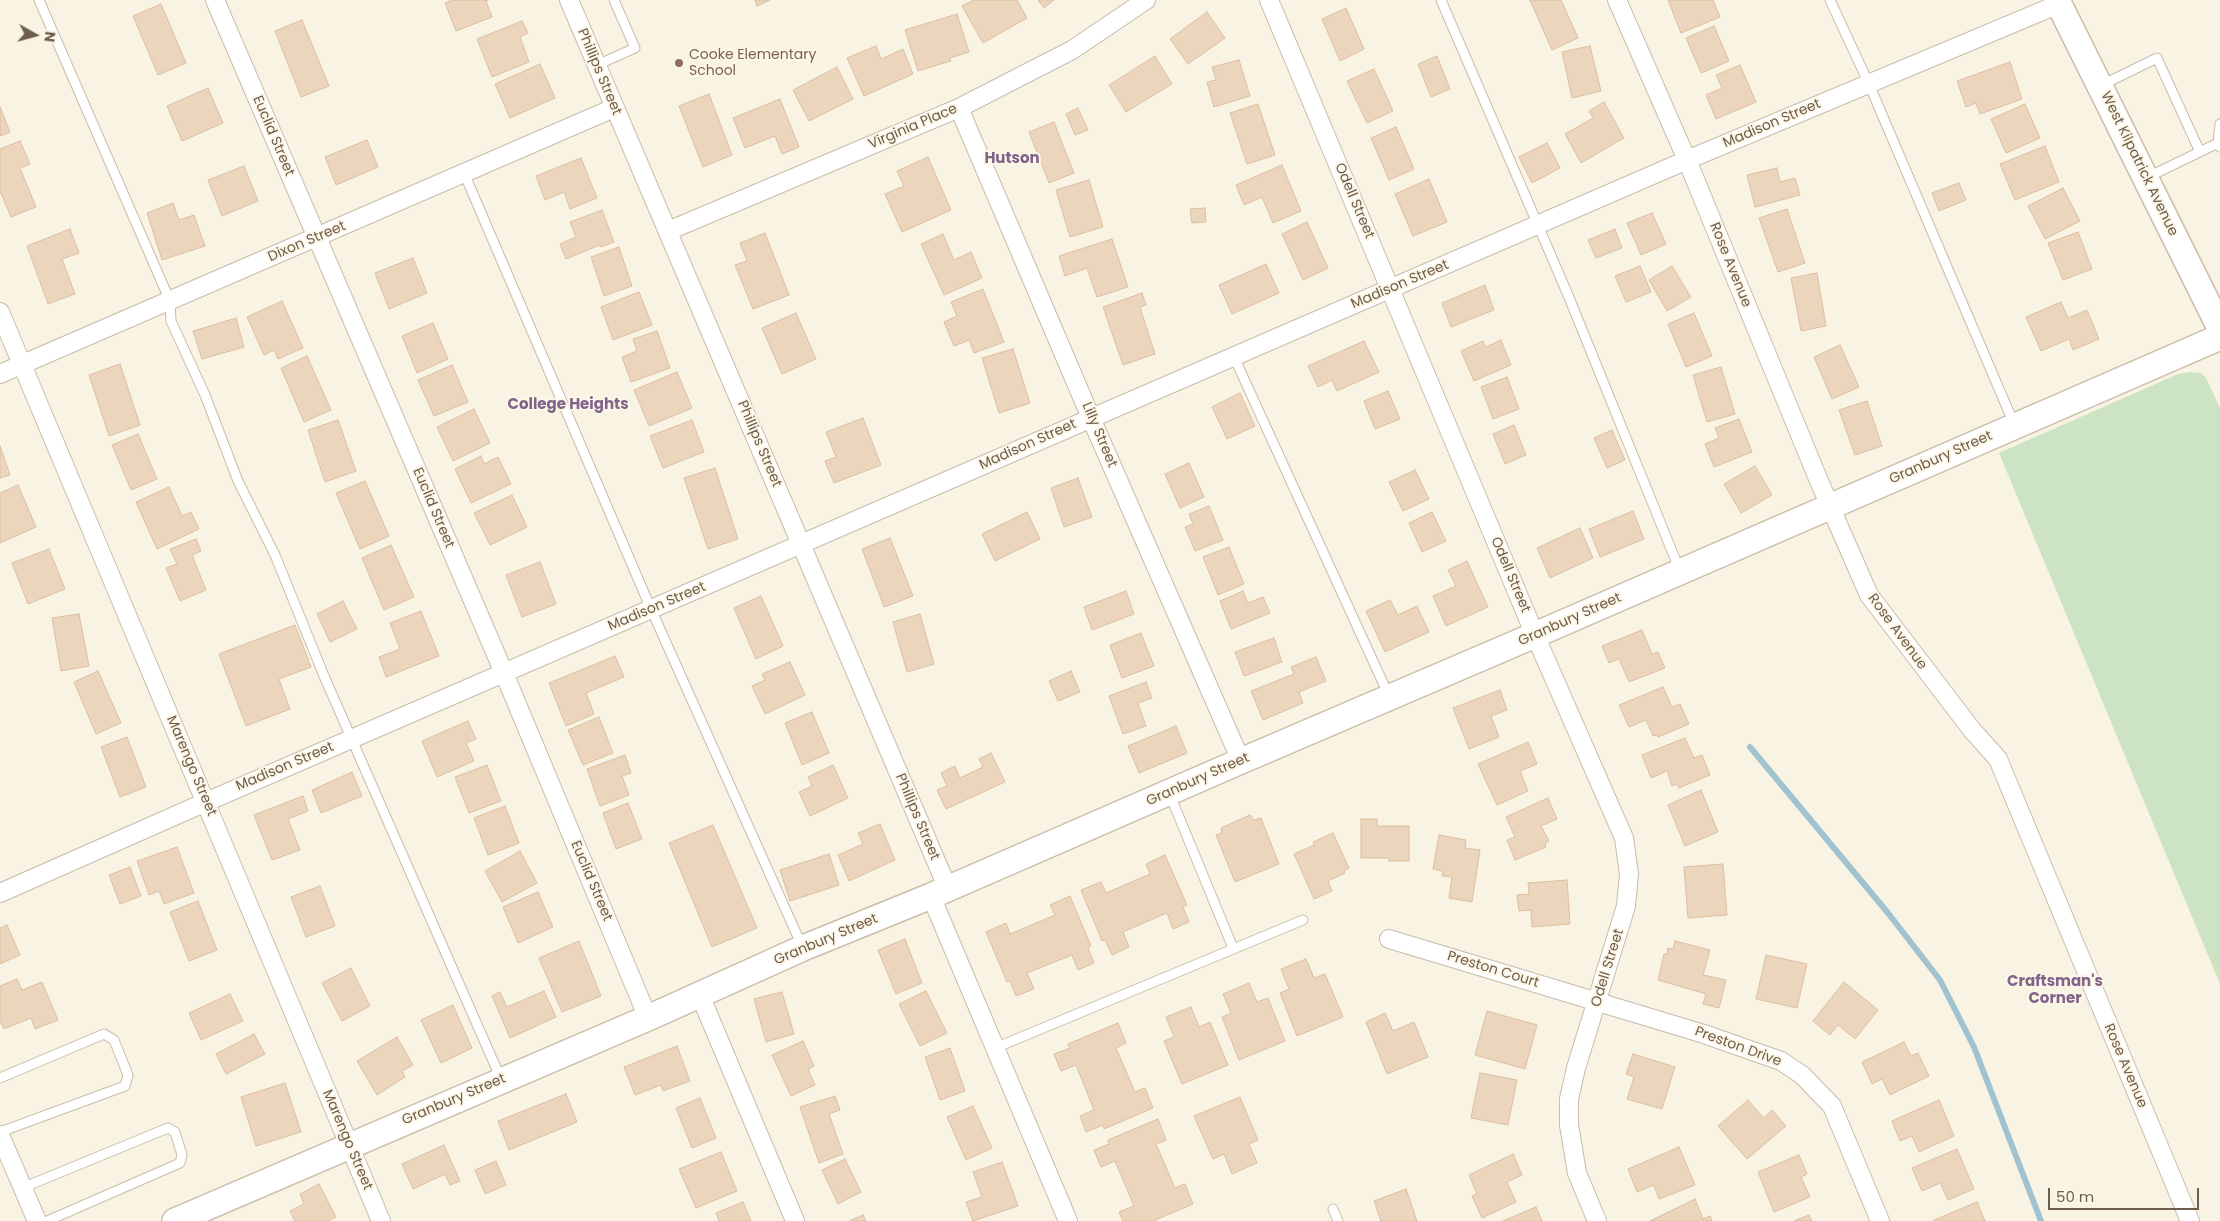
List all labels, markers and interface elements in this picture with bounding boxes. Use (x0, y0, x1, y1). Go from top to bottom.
north arrow (10, 10, 60, 60)
street label: Phillips Street (573, 26, 625, 118)
text: N (39, 30, 60, 43)
place label: Cooke Elementary School (689, 47, 816, 80)
marker: Cooke Elementary School (673, 57, 685, 69)
street label: West Kilpatrick Avenue (2097, 89, 2181, 239)
street label: Euclid Street (249, 93, 297, 179)
street label: Madison Street (1721, 96, 1823, 152)
street label: Virginia Place (866, 101, 960, 153)
district label: Hutson (984, 150, 1040, 168)
street label: Odell Street (1330, 161, 1378, 241)
street label: Dixon Street (266, 218, 348, 266)
street label: Rose Avenue (1705, 220, 1755, 310)
street label: Madison Street (1349, 257, 1451, 313)
district label: College Heights (507, 396, 629, 414)
street label: Phillips Street (733, 398, 785, 490)
street label: Lilly Street (1078, 400, 1120, 470)
street label: Madison Street (977, 416, 1079, 474)
street label: Granbury Street (1887, 428, 1995, 488)
street label: Euclid Street (409, 465, 457, 551)
street label: Odell Street (1486, 535, 1534, 615)
street label: Madison Street (606, 579, 708, 635)
street label: Granbury Street (1516, 590, 1624, 650)
street label: Rose Avenue (1864, 591, 1930, 673)
street label: Marengo Street (162, 713, 220, 819)
street label: Madison Street (234, 739, 336, 795)
street label: Granbury Street (1144, 750, 1252, 810)
street label: Phillips Street (891, 771, 943, 863)
street label: Euclid Street (567, 838, 615, 924)
street label: Granbury Street (772, 911, 880, 969)
street label: Odell Street (1588, 927, 1628, 1009)
street label: Preston Court (1445, 948, 1541, 992)
district label: Craftsman's Corner (2007, 973, 2103, 1008)
street label: Rose Avenue (2100, 1021, 2150, 1111)
street label: Preston Drive (1692, 1024, 1784, 1070)
street label: Granbury Street (400, 1071, 508, 1129)
street label: Marengo Street (318, 1087, 376, 1193)
scale bar (2050, 1178, 2201, 1210)
text: 50 m (2056, 1186, 2094, 1207)

